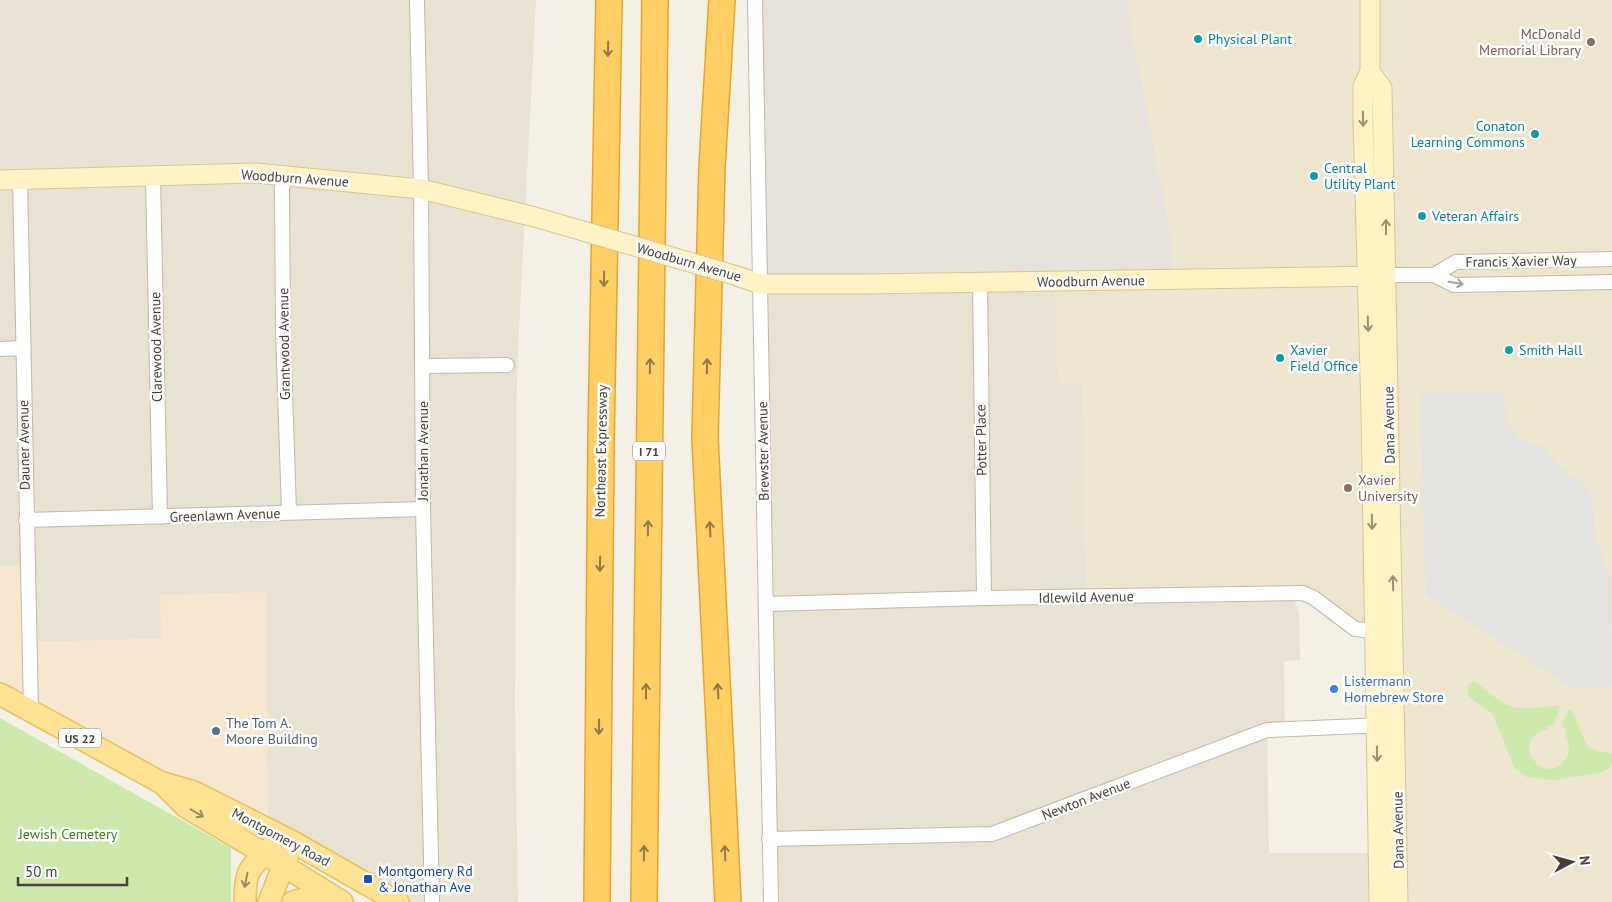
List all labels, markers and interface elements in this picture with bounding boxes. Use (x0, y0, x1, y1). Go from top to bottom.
place label: McDonald Memorial Library (1479, 25, 1581, 59)
place label: Physical Plant (1208, 30, 1292, 48)
marker: Physical Plant (1192, 33, 1204, 45)
marker: McDonald Memorial Library (1585, 36, 1597, 48)
one-way arrow (604, 40, 613, 56)
one-way arrow (1358, 110, 1368, 127)
place label: Conaton Learning Commons (1411, 117, 1525, 151)
marker: Conaton Learning Commons (1529, 128, 1541, 140)
place label: Central Utility Plant (1324, 159, 1395, 193)
street label: Woodburn Avenue (240, 165, 350, 191)
marker: Central Utility Plant (1308, 170, 1320, 182)
place label: Veteran Affairs (1431, 207, 1519, 225)
marker: Veteran Affairs (1416, 210, 1428, 222)
one-way arrow (1381, 219, 1391, 235)
street label: Woodburn Avenue (635, 238, 743, 286)
street label: Francis Xavier Way (1465, 251, 1577, 271)
one-way arrow (599, 271, 609, 287)
street label: Woodburn Avenue (1037, 271, 1145, 291)
one-way arrow (1448, 279, 1464, 289)
street label: Grantwood Avenue (274, 288, 294, 400)
street label: Clarewood Avenue (146, 292, 166, 402)
one-way arrow (1363, 316, 1372, 332)
place label: Xavier Field Office (1290, 341, 1358, 375)
place label: Smith Hall (1519, 341, 1582, 359)
marker: Smith Hall (1503, 344, 1515, 356)
marker: Xavier Field Office (1274, 352, 1286, 364)
one-way arrow (645, 358, 655, 374)
one-way arrow (702, 359, 712, 375)
street label: Northeast Expressway (591, 384, 611, 517)
street label: Dana Avenue (1379, 386, 1399, 464)
street label: Dauner Avenue (14, 400, 34, 490)
street label: Jonathan Avenue (414, 401, 432, 502)
street label: Brewster Avenue (753, 401, 773, 501)
street label: Potter Place (971, 404, 991, 476)
road number: I 71 (633, 442, 665, 461)
place label: Xavier University (1358, 471, 1418, 505)
marker: Xavier University (1342, 482, 1354, 494)
street label: Greenlawn Avenue (169, 504, 281, 526)
one-way arrow (1367, 514, 1377, 530)
one-way arrow (643, 521, 653, 537)
one-way arrow (705, 521, 714, 537)
one-way arrow (595, 556, 605, 572)
one-way arrow (1388, 575, 1397, 591)
street label: Idlewild Avenue (1038, 587, 1134, 607)
place label: Listermann Homebrew Store (1344, 672, 1444, 706)
one-way arrow (642, 683, 651, 699)
one-way arrow (713, 683, 722, 699)
marker: Listermann Homebrew Store (1328, 683, 1340, 695)
place label: The Tom A. Moore Building (226, 714, 318, 748)
one-way arrow (594, 718, 603, 734)
marker: The Tom A. Moore Building (210, 725, 222, 737)
road number: US 22 (59, 728, 101, 748)
one-way arrow (1372, 746, 1382, 762)
street label: Newton Avenue (1039, 774, 1133, 824)
street label: Dana Avenue (1388, 791, 1408, 869)
street label: Montgomery Road (229, 804, 333, 870)
one-way arrow (189, 809, 203, 819)
park label: Jewish Cemetery (18, 825, 118, 843)
north arrow (1547, 837, 1597, 887)
one-way arrow (640, 846, 649, 862)
one-way arrow (721, 846, 730, 862)
scale bar (18, 854, 126, 886)
text: N (1575, 855, 1594, 866)
text: 50 m (25, 862, 58, 881)
place label: Montgomery Rd & Jonathan Ave (378, 862, 473, 896)
one-way arrow (241, 871, 251, 887)
marker: Montgomery Rd & Jonathan Ave (362, 873, 374, 885)

